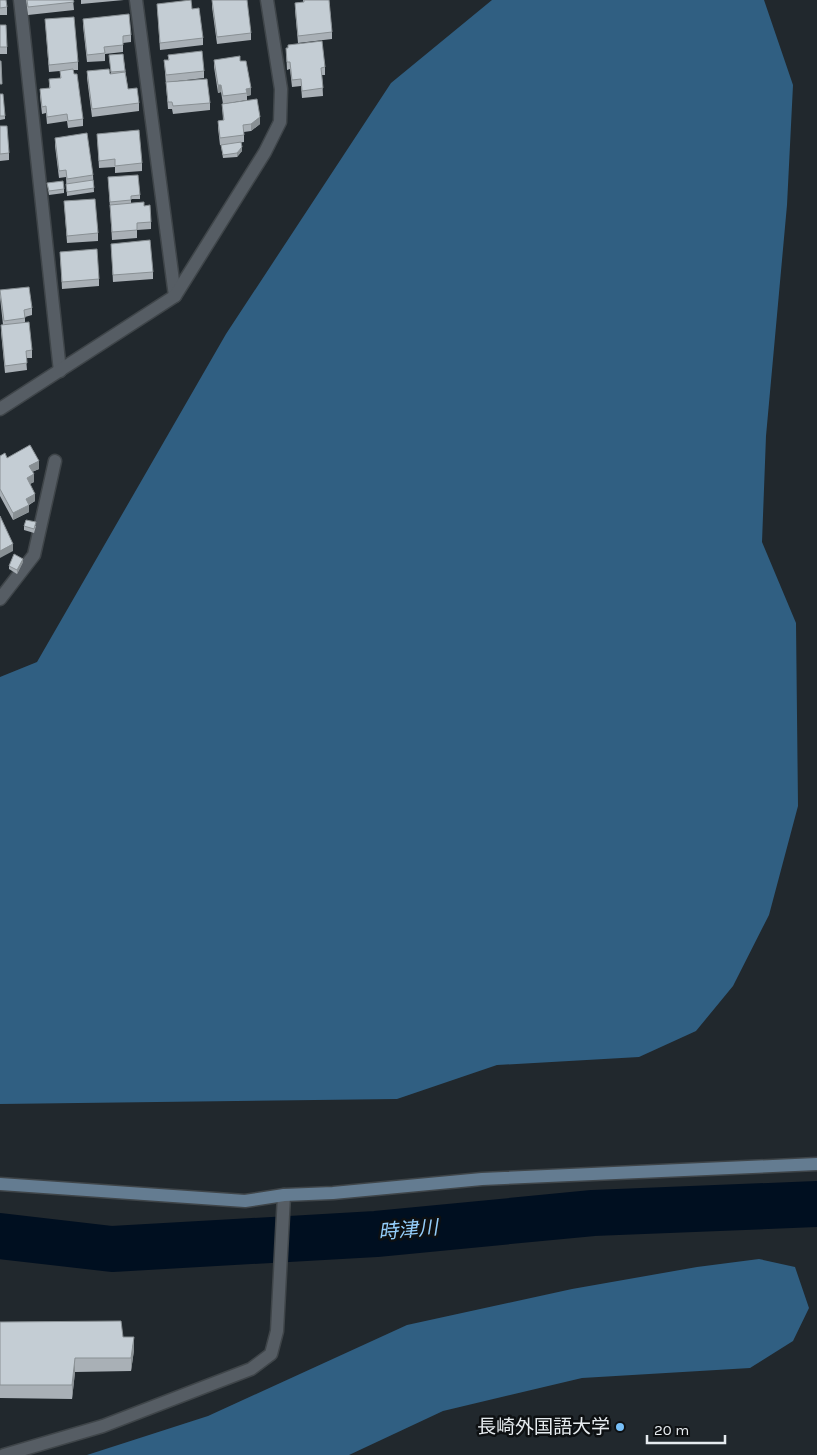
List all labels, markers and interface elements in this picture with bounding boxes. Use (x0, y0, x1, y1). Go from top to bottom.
water label: 時津川 (377, 1216, 441, 1244)
scale bar (647, 1412, 724, 1444)
place label: 長崎外国語大学 (477, 1416, 610, 1438)
marker: 長崎外国語大学 (614, 1421, 626, 1433)
text: 20 m (654, 1421, 689, 1439)

